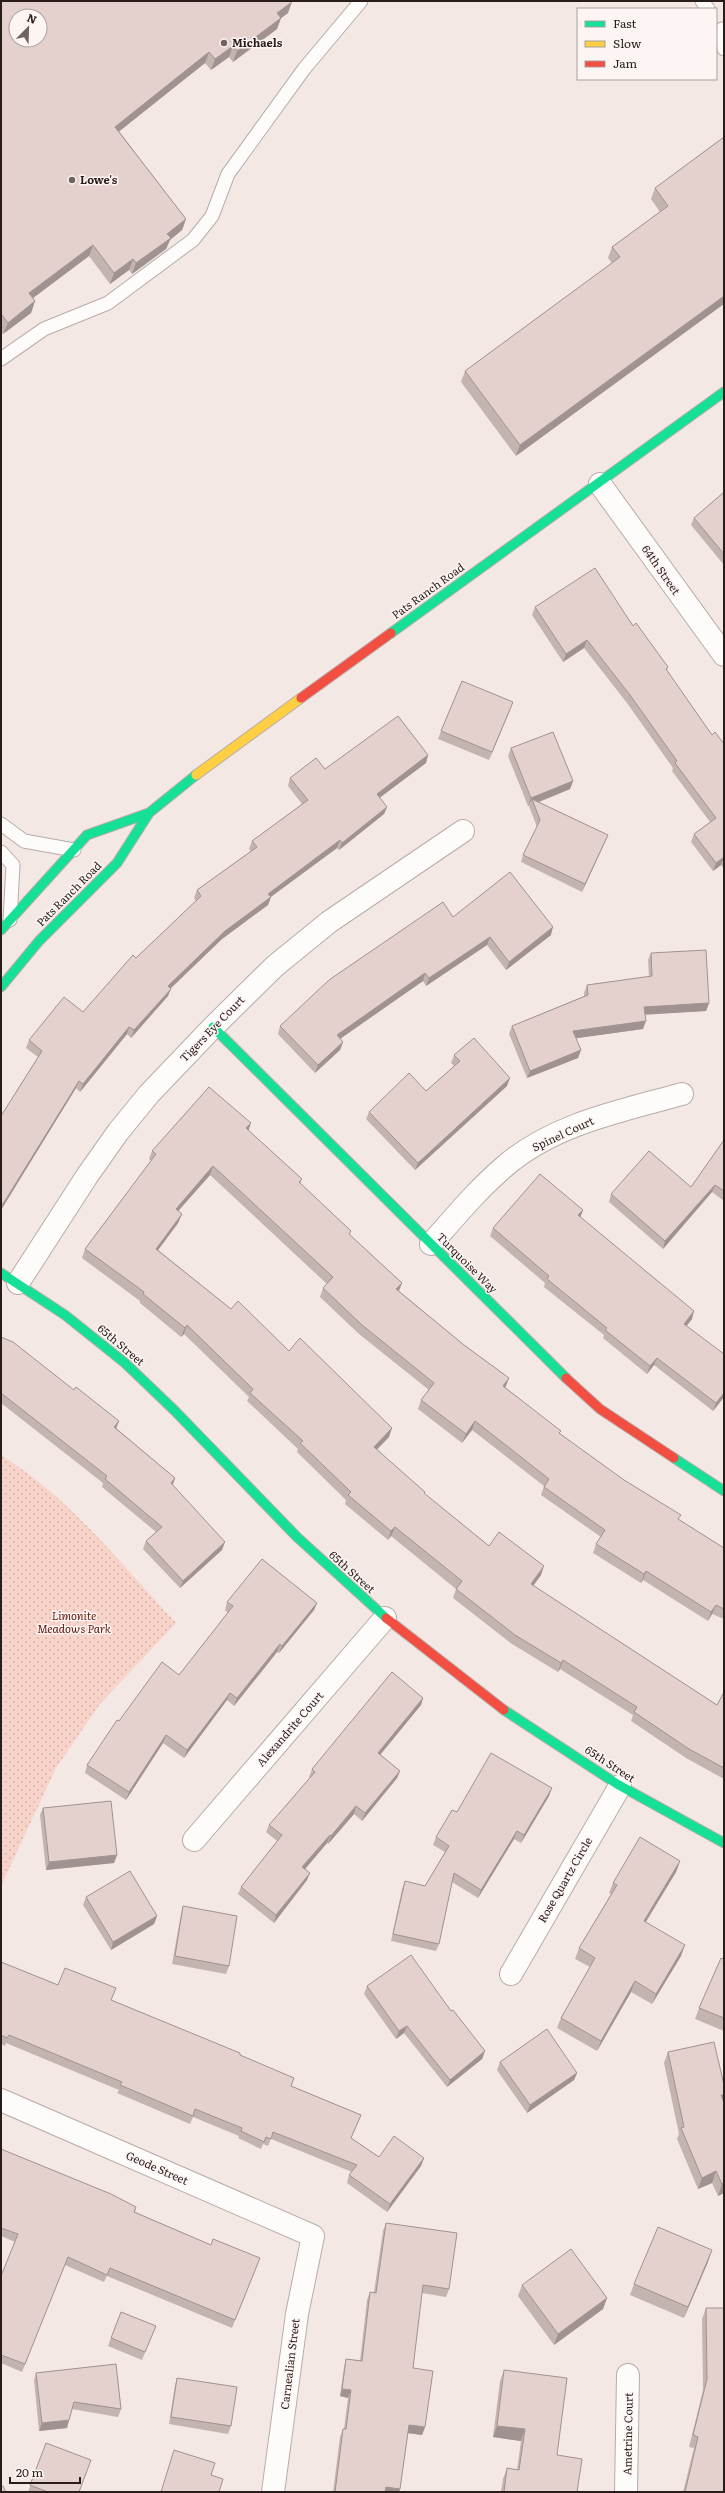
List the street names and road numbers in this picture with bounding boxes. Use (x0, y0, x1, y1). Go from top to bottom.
street label: 64th Street (639, 541, 685, 598)
street label: Pats Ranch Road (388, 558, 467, 622)
street label: Pats Ranch Road (32, 857, 105, 929)
street label: Tigers Eye Court (175, 991, 248, 1065)
street label: Spinel Court (529, 1112, 597, 1154)
street label: Turquoise Way (434, 1228, 502, 1297)
street label: 65th Street (95, 1320, 149, 1369)
street label: 65th Street (326, 1546, 380, 1597)
street label: Alexandrite Court (252, 1687, 327, 1769)
street label: 65th Street (582, 1741, 639, 1786)
street label: Rose Quartz Circle (533, 1834, 595, 1925)
street label: Geode Street (124, 2146, 192, 2188)
street label: Carnealian Street (275, 2317, 303, 2410)
street label: Ametrine Court (618, 2392, 636, 2476)

